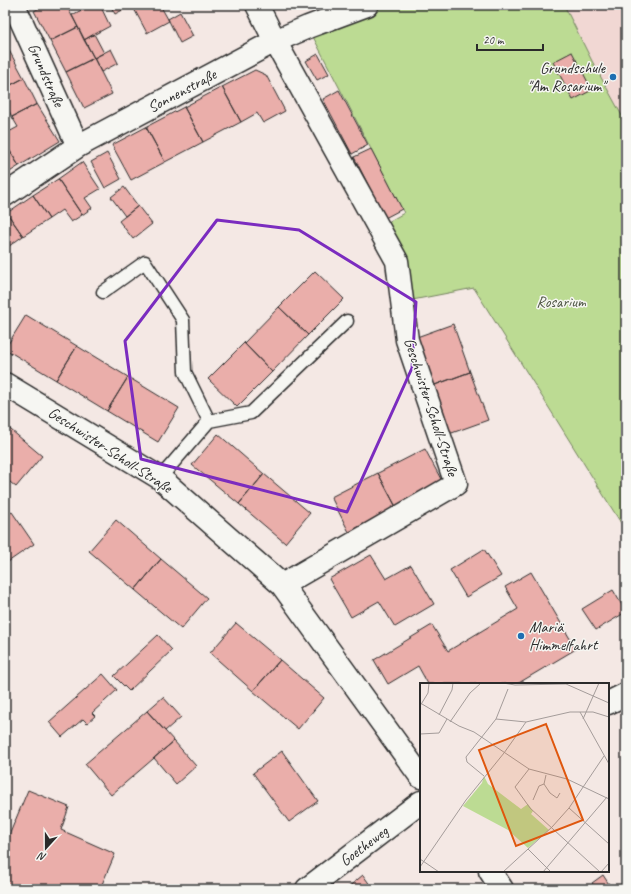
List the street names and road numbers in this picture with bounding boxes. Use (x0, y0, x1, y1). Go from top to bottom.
street label: Grundstraße (23, 40, 70, 112)
street label: Sonnenstraße (144, 64, 221, 117)
street label: Geschwister-Scholl-Straße (399, 335, 463, 480)
street label: Geschwister-Scholl-Straße (44, 402, 177, 499)
street label: Goetheweg (336, 821, 393, 871)

